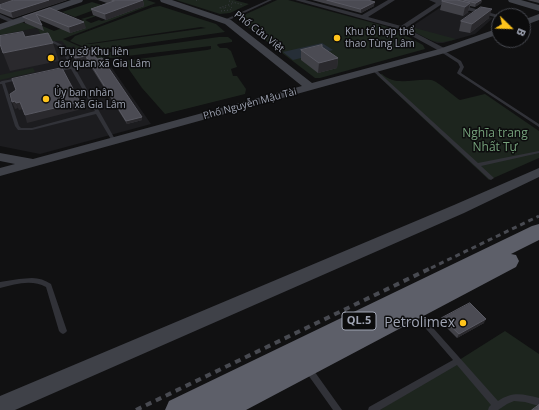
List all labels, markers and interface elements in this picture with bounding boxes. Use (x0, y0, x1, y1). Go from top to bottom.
north arrow (491, 8, 531, 48)
street label: Phố Cửu Việt (232, 9, 286, 55)
place label: Khu tổ hợp thể thao Tùng Lâm (345, 26, 415, 50)
text: B (513, 26, 530, 39)
marker: Khu tổ hợp thể thao Tùng Lâm (332, 33, 342, 43)
place label: Trụ sở Khu liên cơ quan xã Gia Lâm (59, 46, 150, 70)
marker: Trụ sở Khu liên cơ quan xã Gia Lâm (46, 53, 56, 63)
street label: Phố Nguyễn Mậu Tài (202, 86, 298, 122)
place label: Ủy ban nhân dân xã Gia Lâm (54, 87, 126, 110)
marker: Ủy ban nhân dân xã Gia Lâm (41, 94, 51, 104)
park label: Nghĩa trang Nhất Tự (462, 127, 528, 155)
road number: QL.5 (342, 312, 376, 330)
place label: Petrolimex (384, 315, 455, 331)
marker: Petrolimex (458, 318, 468, 328)

